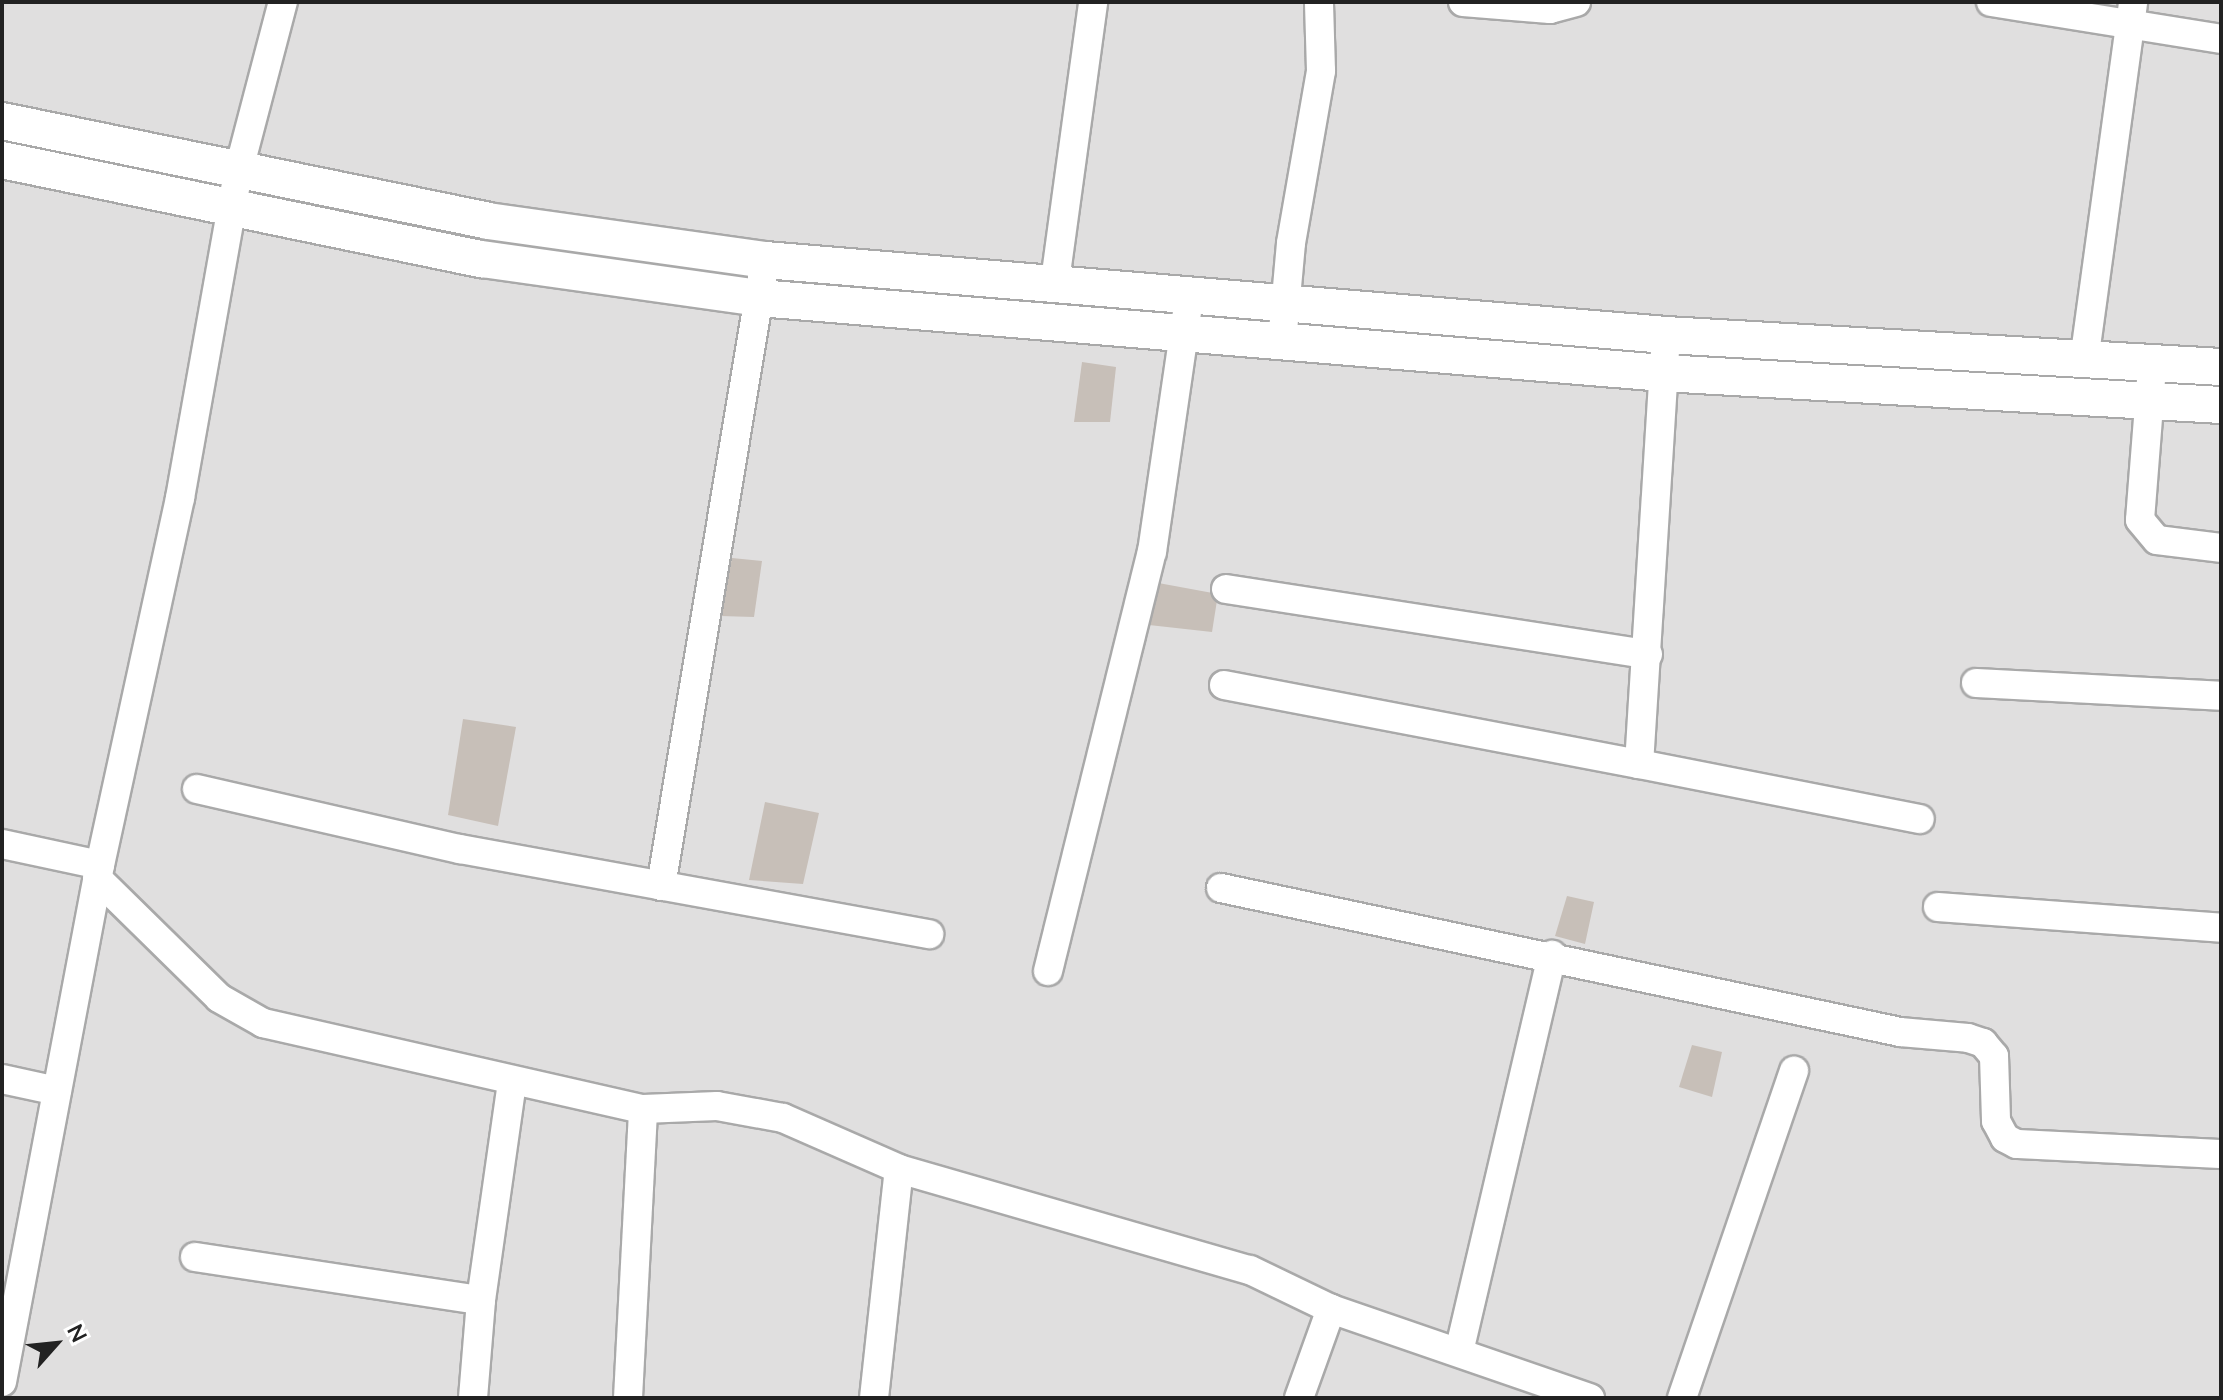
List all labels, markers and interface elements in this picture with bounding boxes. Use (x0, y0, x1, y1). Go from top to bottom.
north arrow (16, 1304, 96, 1384)
text: N (61, 1319, 94, 1347)

